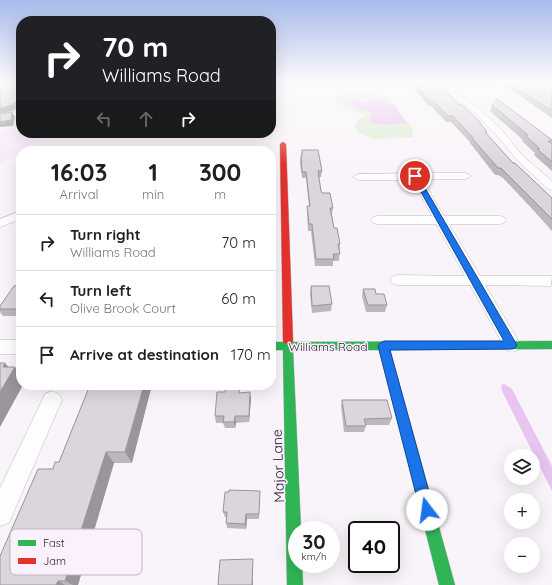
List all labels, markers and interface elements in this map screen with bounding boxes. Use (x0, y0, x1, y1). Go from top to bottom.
text: 70 m (102, 29, 168, 64)
icon: right (36, 32, 88, 84)
text: Williams Road (102, 64, 221, 87)
icon: left (93, 108, 115, 130)
icon: ahead (135, 108, 157, 130)
icon: right (177, 108, 199, 130)
text: 16:03 (51, 157, 107, 187)
text: 1 (149, 157, 158, 187)
text: 300 (199, 157, 241, 187)
pin (398, 159, 432, 193)
icon: arrive (404, 165, 426, 187)
text: Arrival (60, 186, 99, 202)
text: min (142, 186, 164, 202)
text: m (214, 186, 226, 202)
text: Turn right (70, 225, 141, 244)
icon: right (36, 232, 58, 254)
text: 70 m (222, 233, 256, 252)
text: Williams Road (70, 244, 156, 260)
text: Turn left (70, 281, 132, 300)
icon: left (36, 288, 58, 310)
text: 60 m (221, 289, 256, 308)
text: Olive Brook Court (70, 300, 176, 316)
street label: Williams Road (288, 339, 368, 354)
icon: arrive (36, 344, 58, 366)
text: Arrive at destination (70, 345, 219, 364)
text: 170 m (231, 345, 271, 364)
street label: Major Lane (268, 429, 288, 503)
map controls (504, 449, 540, 573)
button: layers (504, 449, 540, 485)
position arrow (406, 489, 448, 531)
button: + (504, 493, 540, 529)
speed limit sign: 40 (348, 521, 400, 573)
legend (10, 529, 142, 575)
text: 30 (302, 529, 326, 554)
text: Fast (43, 536, 65, 550)
button: − (504, 537, 540, 573)
text: km/h (301, 550, 327, 563)
text: Jam (43, 554, 66, 568)

